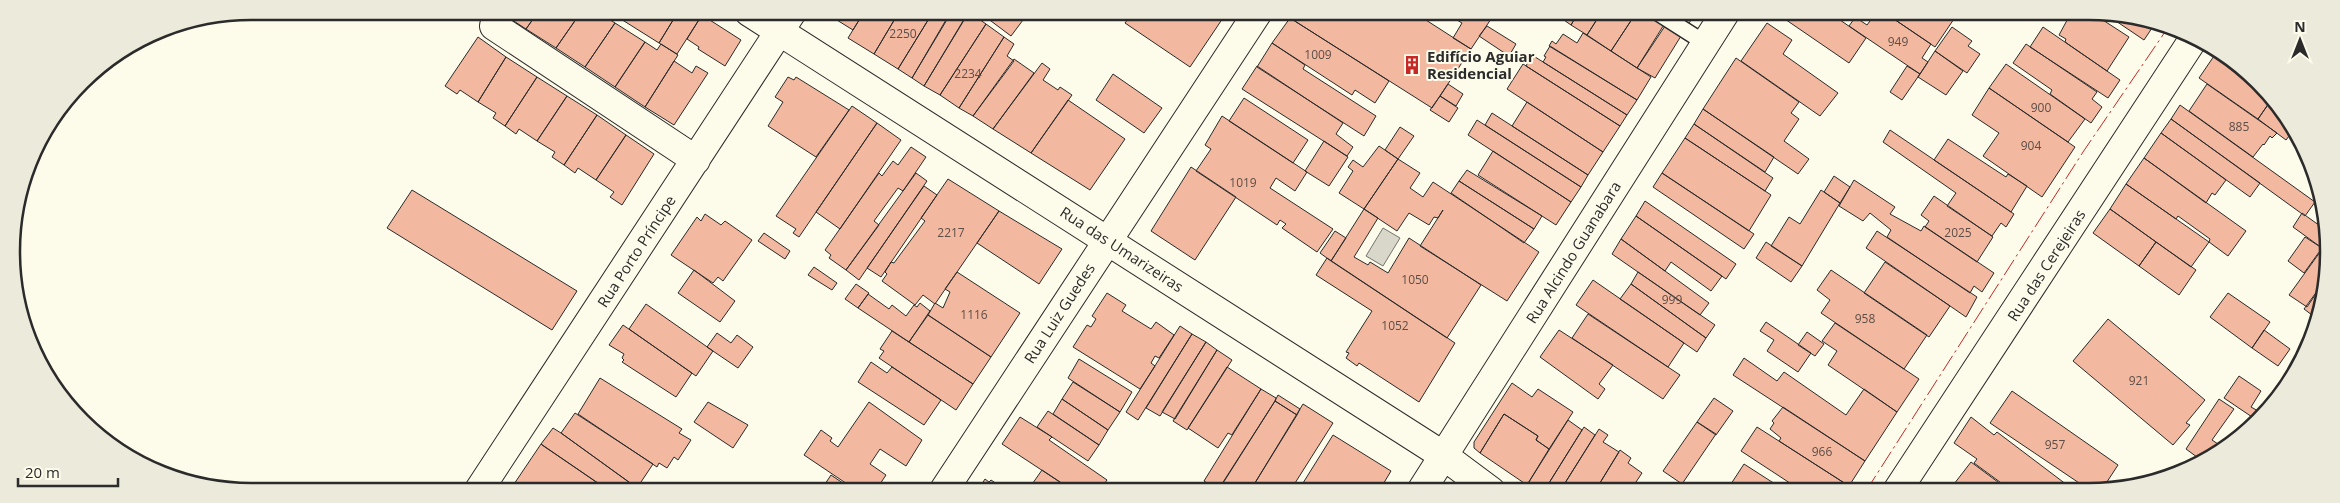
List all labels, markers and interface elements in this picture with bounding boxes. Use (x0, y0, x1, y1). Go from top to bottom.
north arrow (2275, 15, 2325, 65)
text: N (2294, 17, 2306, 36)
house number: 2250 (889, 25, 917, 42)
house number: 949 (1888, 33, 1908, 50)
house number: 1009 (1304, 46, 1332, 63)
place label: Edifício Aguiar Residencial (1427, 46, 1535, 83)
building icon: Edifício Aguiar Residencial (1401, 54, 1423, 76)
house number: 2234 (954, 65, 982, 82)
house number: 900 (2031, 99, 2051, 116)
house number: 885 (2229, 118, 2249, 135)
house number: 904 (2021, 137, 2041, 154)
house number: 1019 (1229, 174, 1257, 191)
street label: Rua Alcindo Guanabara (1521, 177, 1625, 327)
street label: Rua Porto Príncipe (592, 191, 680, 311)
street label: Rua das Umarizeiras (1057, 202, 1187, 296)
street label: Rua das Cerejeiras (2002, 205, 2090, 325)
house number: 2217 (937, 224, 965, 241)
house number: 2025 (1944, 224, 1972, 241)
street label: Rua Luiz Guedes (1019, 259, 1099, 367)
house number: 1050 (1401, 271, 1429, 288)
house number: 999 (1662, 291, 1682, 308)
house number: 1116 (960, 306, 988, 323)
house number: 958 (1855, 310, 1875, 327)
house number: 1052 (1381, 317, 1409, 334)
house number: 921 (2129, 372, 2149, 389)
house number: 957 (2045, 436, 2065, 453)
house number: 966 (1812, 443, 1832, 460)
scale bar (18, 456, 118, 488)
text: 20 m (25, 462, 60, 482)

